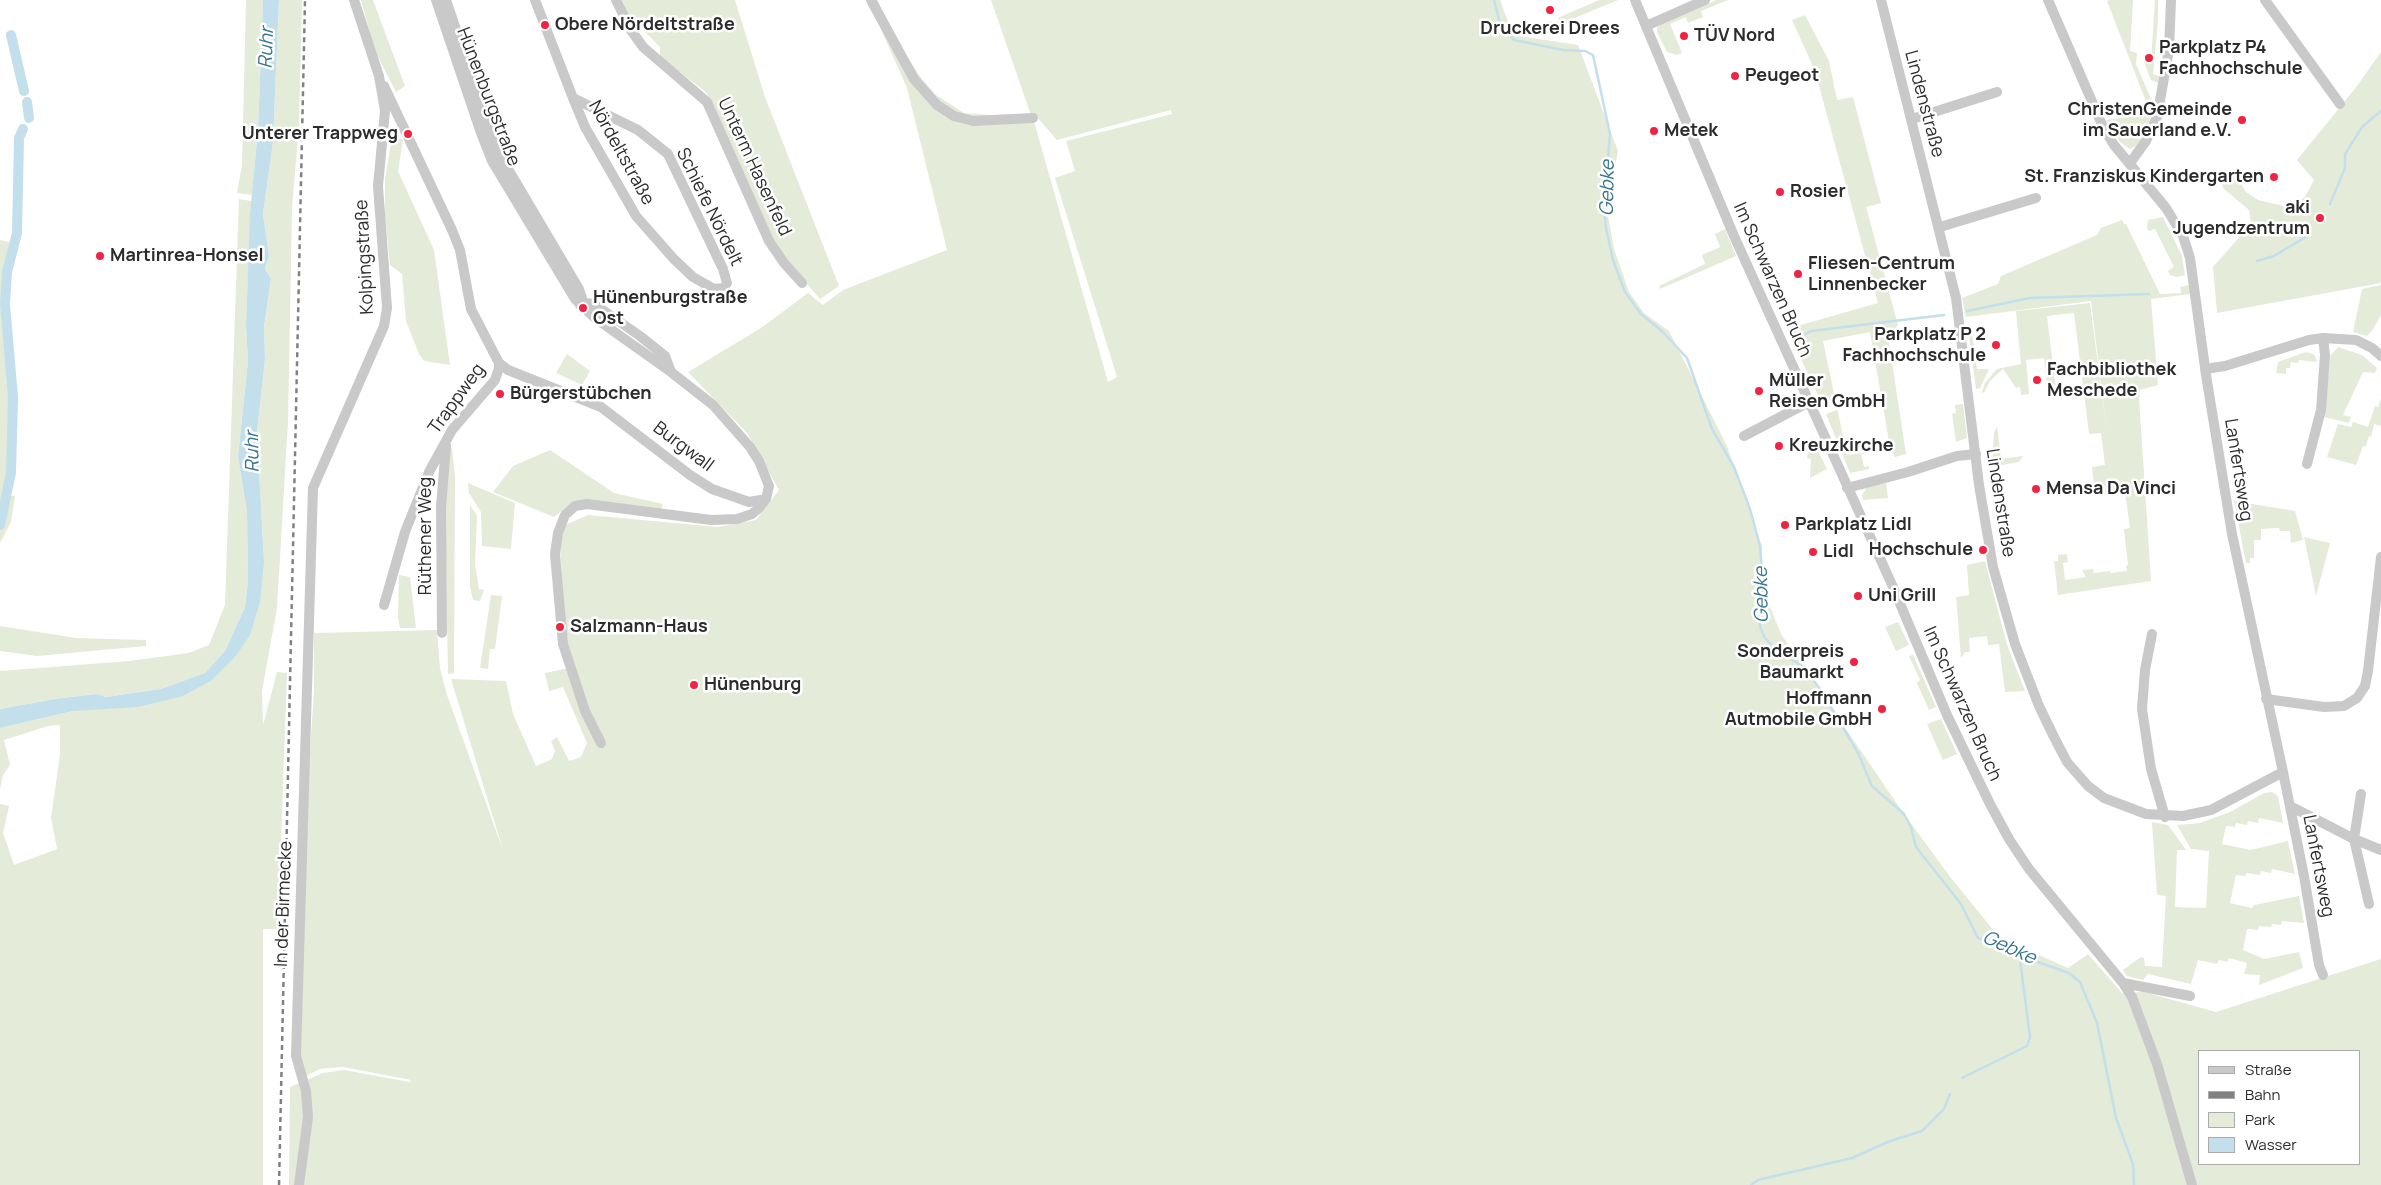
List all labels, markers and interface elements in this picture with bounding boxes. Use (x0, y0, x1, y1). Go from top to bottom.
marker: Druckerei Drees (1544, 4, 1556, 16)
place label: Obere Nördeltstraße (555, 14, 735, 36)
place label: Druckerei Drees (1480, 18, 1620, 40)
marker: Obere Nördeltstraße (539, 19, 551, 31)
street label: Hünenburgstraße (452, 25, 524, 169)
place label: TÜV Nord (1694, 25, 1775, 47)
water label: Ruhr (255, 27, 279, 69)
marker: TÜV Nord (1678, 30, 1690, 42)
place label: Parkplatz P4 Fachhochschule (2159, 37, 2303, 80)
street label: Lindenstraße (1899, 48, 1949, 160)
marker: Parkplatz P4 Fachhochschule (2143, 52, 2155, 64)
place label: Peugeot (1745, 65, 1819, 87)
marker: Peugeot (1729, 70, 1741, 82)
street label: Unterm Hasenfeld (712, 94, 796, 240)
street label: Nördeltstraße (583, 97, 659, 209)
place label: ChristenGemeinde im Sauerland e.V. (2068, 99, 2232, 142)
marker: ChristenGemeinde im Sauerland e.V. (2236, 114, 2248, 126)
place label: Metek (1664, 120, 1718, 142)
place label: Unterer Trappweg (242, 123, 398, 145)
marker: Metek (1648, 125, 1660, 137)
marker: Unterer Trappweg (402, 128, 414, 140)
street label: Schiefe Nördelt (671, 145, 747, 269)
water label: Gebke (1596, 160, 1620, 216)
place label: St. Franziskus Kindergarten (2024, 166, 2264, 188)
marker: St. Franziskus Kindergarten (2268, 171, 2280, 183)
place label: Rosier (1790, 181, 1846, 203)
marker: Rosier (1774, 186, 1786, 198)
place label: aki Jugendzentrum (2173, 197, 2310, 240)
street label: Kolpingstraße (351, 199, 379, 315)
street label: Im Schwarzen Bruch (1728, 199, 1816, 361)
marker: aki Jugendzentrum (2314, 212, 2326, 224)
place label: Martinrea-Honsel (110, 245, 264, 267)
marker: Martinrea-Honsel (94, 250, 106, 262)
place label: Fliesen-Centrum Linnenbecker (1808, 253, 1955, 296)
marker: Fliesen-Centrum Linnenbecker (1792, 268, 1804, 280)
place label: Hünenburgstraße Ost (593, 287, 748, 330)
marker: Hünenburgstraße Ost (577, 302, 589, 314)
place label: Parkplatz P 2 Fachhochschule (1842, 324, 1986, 366)
marker: Parkplatz P 2 Fachhochschule (1990, 339, 2002, 351)
place label: Fachbibliothek Meschede (2047, 359, 2176, 402)
street label: Trappweg (424, 360, 490, 438)
place label: Müller Reisen GmbH (1769, 370, 1885, 412)
marker: Fachbibliothek Meschede (2031, 374, 2043, 386)
place label: Bürgerstübchen (510, 383, 652, 405)
marker: Müller Reisen GmbH (1753, 385, 1765, 397)
marker: Bürgerstübchen (494, 388, 506, 400)
street label: Burgwall (648, 417, 718, 477)
street label: Lanfertsweg (2219, 417, 2257, 523)
water label: Ruhr (241, 431, 265, 473)
place label: Kreuzkirche (1789, 435, 1894, 457)
marker: Kreuzkirche (1773, 440, 1785, 452)
street label: Lindenstraße (1981, 447, 2019, 559)
street label: Rüthener Weg (415, 477, 437, 595)
place label: Mensa Da Vinci (2046, 478, 2176, 500)
marker: Mensa Da Vinci (2030, 483, 2042, 495)
place label: Parkplatz Lidl (1795, 514, 1912, 536)
marker: Parkplatz Lidl (1779, 519, 1791, 531)
place label: Hochschule (1869, 539, 1973, 561)
place label: Lidl (1823, 541, 1854, 563)
marker: Hochschule (1977, 544, 1989, 556)
marker: Lidl (1807, 546, 1819, 558)
water label: Gebke (1750, 567, 1774, 623)
place label: Uni Grill (1868, 585, 1936, 607)
marker: Uni Grill (1852, 590, 1864, 602)
place label: Salzmann-Haus (570, 616, 708, 638)
marker: Salzmann-Haus (554, 621, 566, 633)
street label: Im Schwarzen Bruch (1918, 623, 2006, 785)
place label: Sonderpreis Baumarkt (1737, 641, 1844, 684)
marker: Sonderpreis Baumarkt (1848, 656, 1860, 668)
place label: Hünenburg (704, 674, 801, 696)
marker: Hünenburg (688, 679, 700, 691)
place label: Hoffmann Autmobile GmbH (1725, 688, 1872, 731)
marker: Hoffmann Autmobile GmbH (1876, 703, 1888, 715)
street label: Lanfertsweg (2297, 813, 2339, 919)
street label: In der Birmecke (271, 840, 297, 968)
water label: Gebke (1979, 926, 2039, 970)
legend (2198, 1050, 2361, 1165)
text: Straße (2245, 1059, 2291, 1080)
text: Bahn (2245, 1084, 2280, 1105)
text: Park (2245, 1109, 2275, 1130)
text: Wasser (2245, 1134, 2297, 1155)

